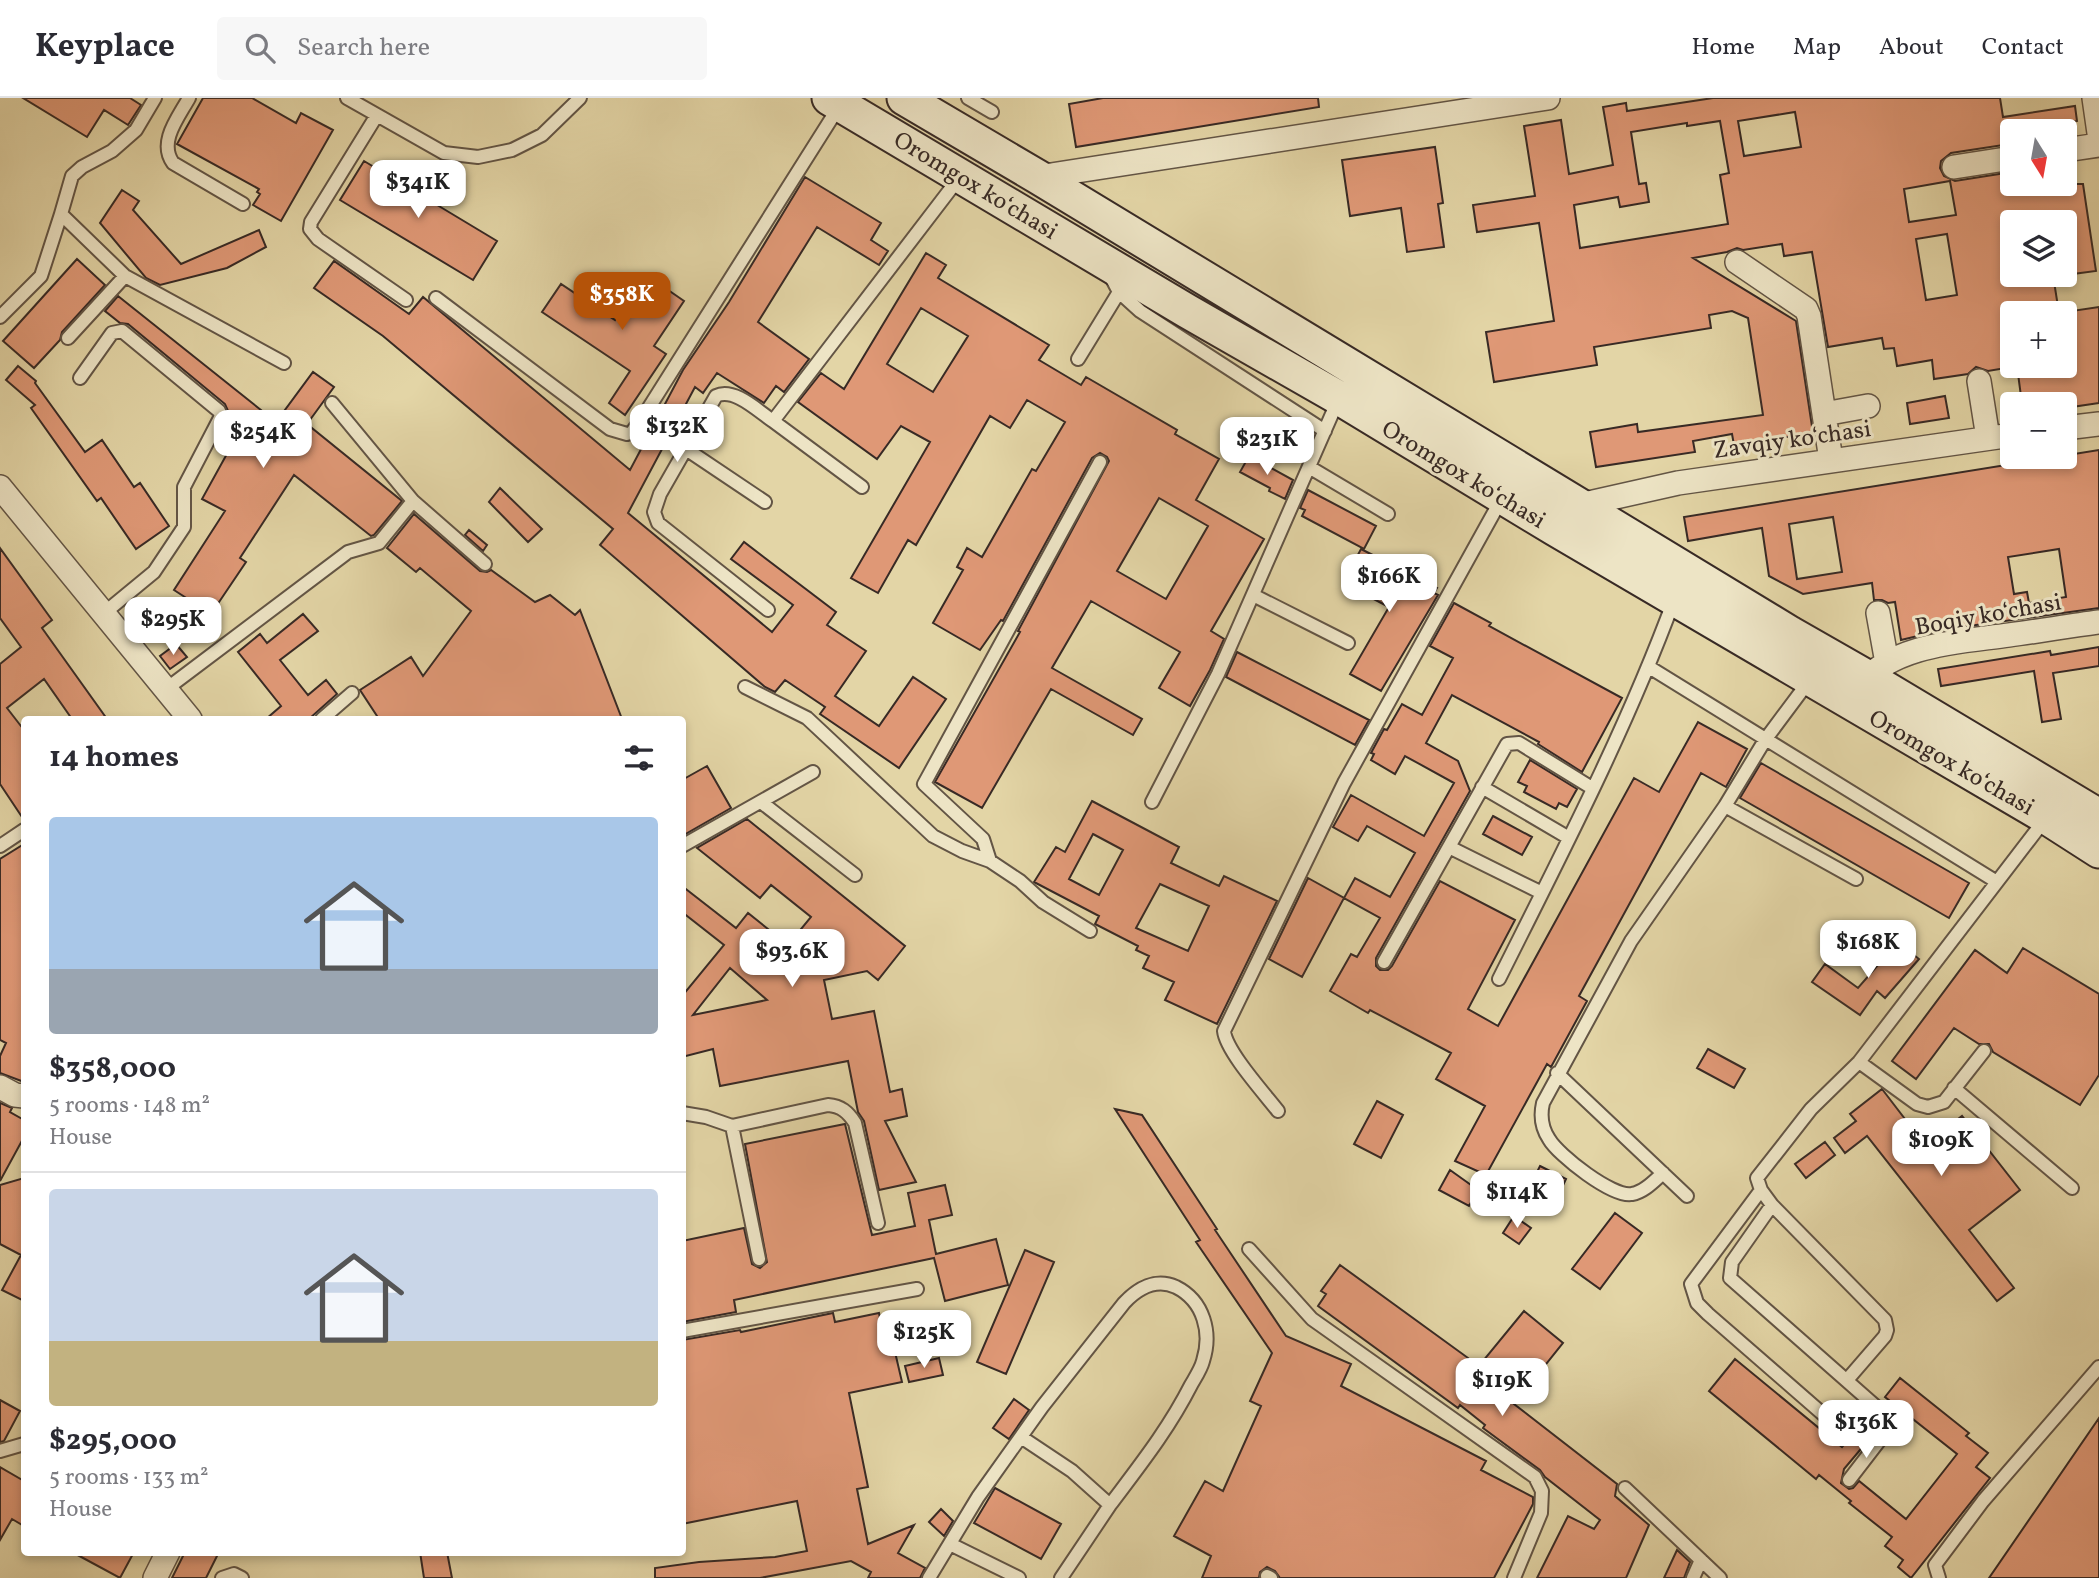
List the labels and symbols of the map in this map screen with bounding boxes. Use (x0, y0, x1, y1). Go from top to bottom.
north arrow (2000, 119, 2077, 196)
street label: Oromgox ko‘chasi (886, 124, 1064, 249)
pin: $341K (369, 160, 467, 220)
pin: $358K (573, 272, 671, 332)
pin: $132K (628, 404, 726, 464)
pin: $254K (214, 410, 312, 470)
street label: Oromgox ko‘chasi (1374, 413, 1552, 538)
street label: Zavqiy koʻchasi (1711, 413, 1873, 469)
pin: $231K (1218, 418, 1316, 477)
pin: $166K (1340, 554, 1438, 614)
street label: Boqiy koʻchasi (1912, 586, 2064, 646)
pin: $295K (124, 598, 222, 657)
street label: Oromgox ko‘chasi (1862, 702, 2040, 825)
pin: $168K (1819, 920, 1917, 980)
pin: $93.6K (735, 930, 849, 989)
pin: $109K (1892, 1118, 1990, 1178)
pin: $114K (1468, 1170, 1566, 1230)
pin: $125K (875, 1310, 973, 1370)
pin: $119K (1453, 1358, 1551, 1418)
pin: $136K (1817, 1400, 1915, 1460)

